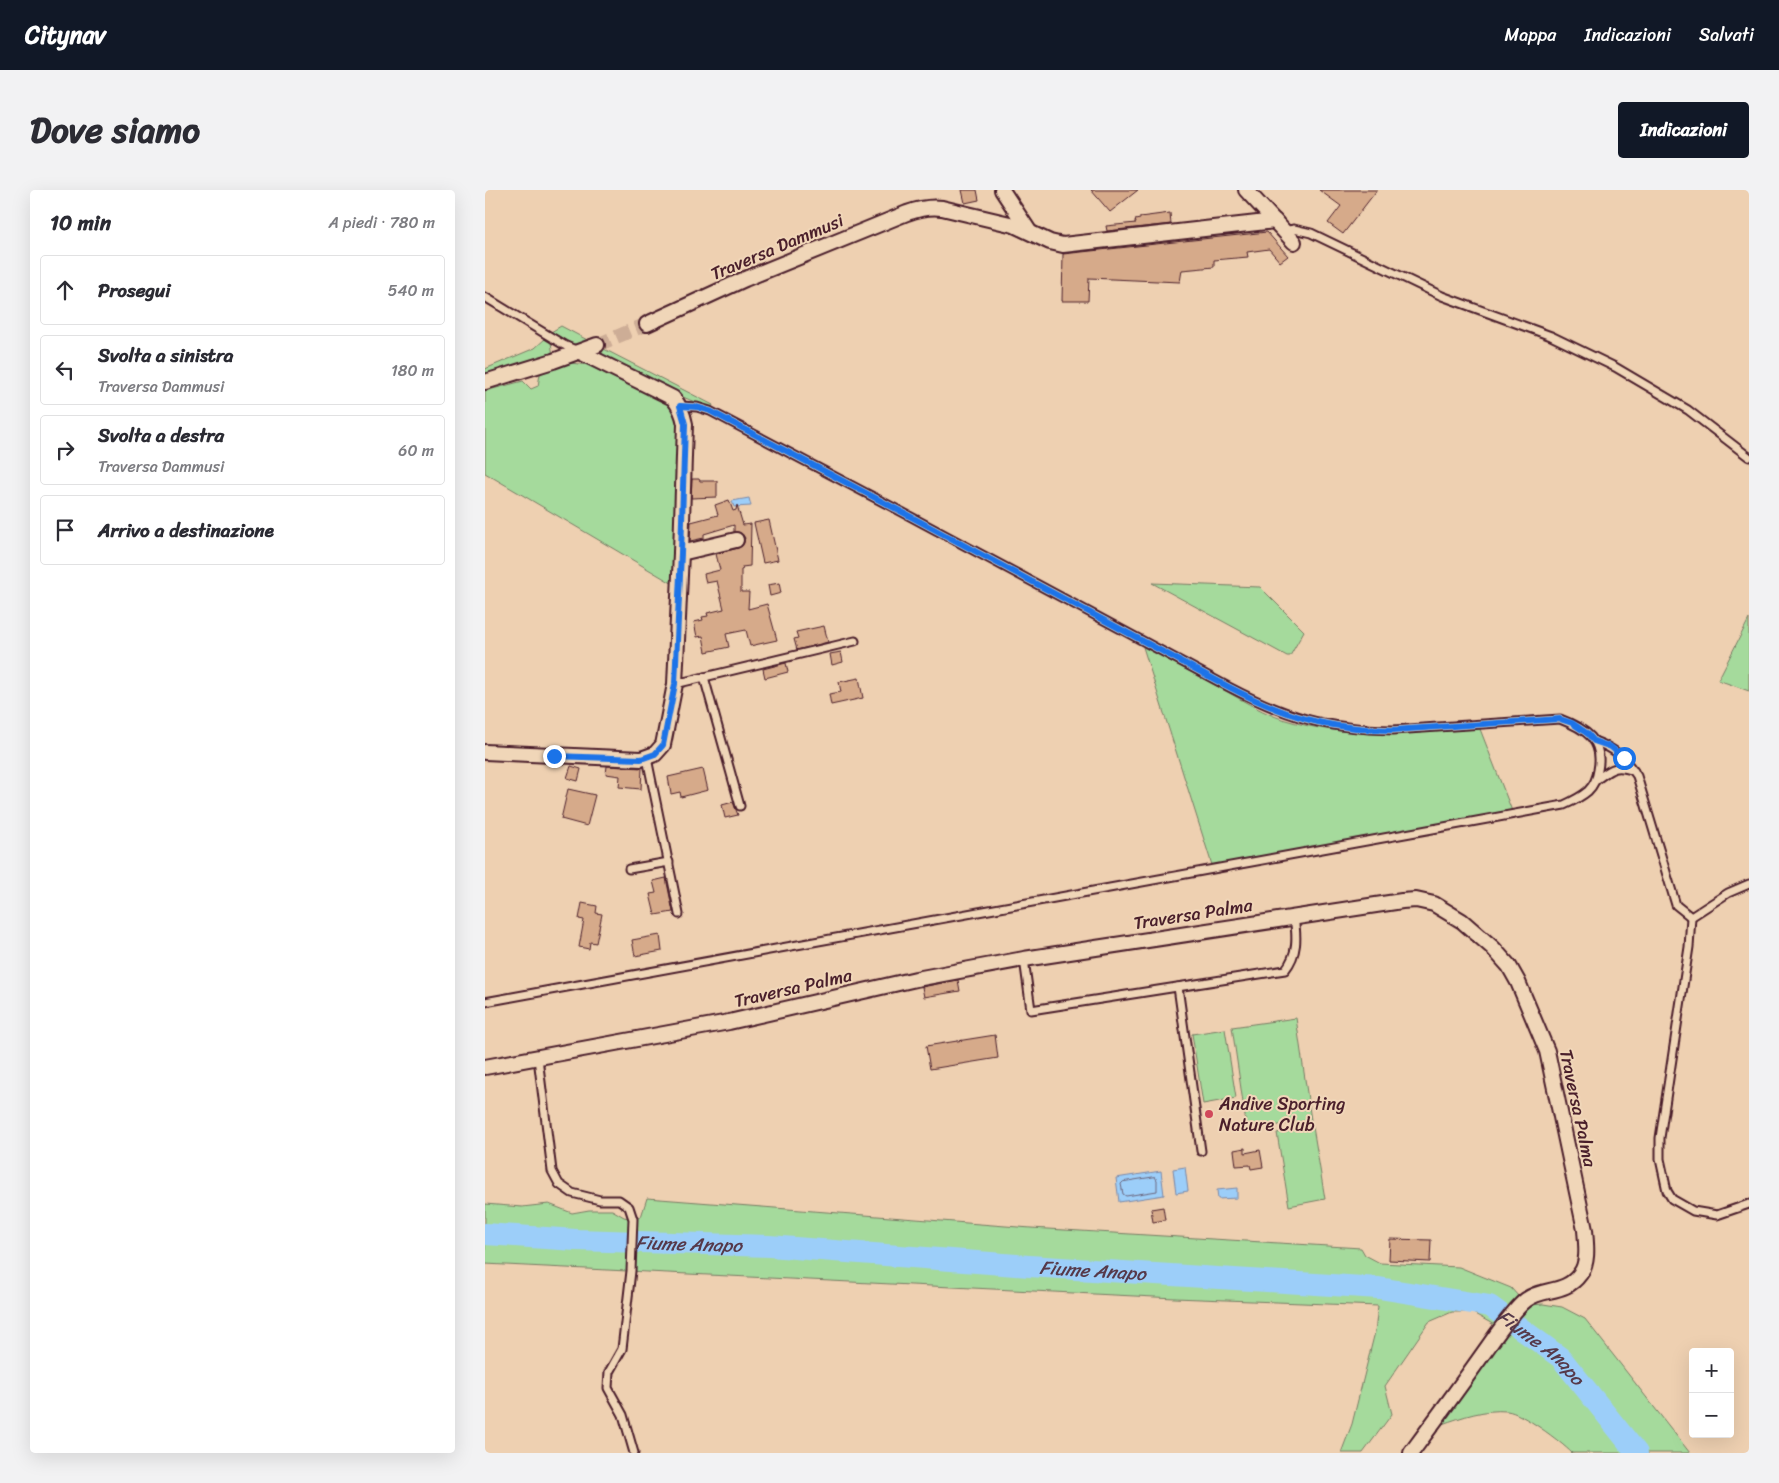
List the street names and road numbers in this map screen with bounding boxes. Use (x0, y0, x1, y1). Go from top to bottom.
street label: Traversa Dammusi (705, 204, 850, 290)
street label: Traversa Palma (1131, 889, 1256, 939)
street label: Traversa Palma (731, 959, 856, 1017)
street label: Traversa Palma (1550, 1046, 1606, 1171)

